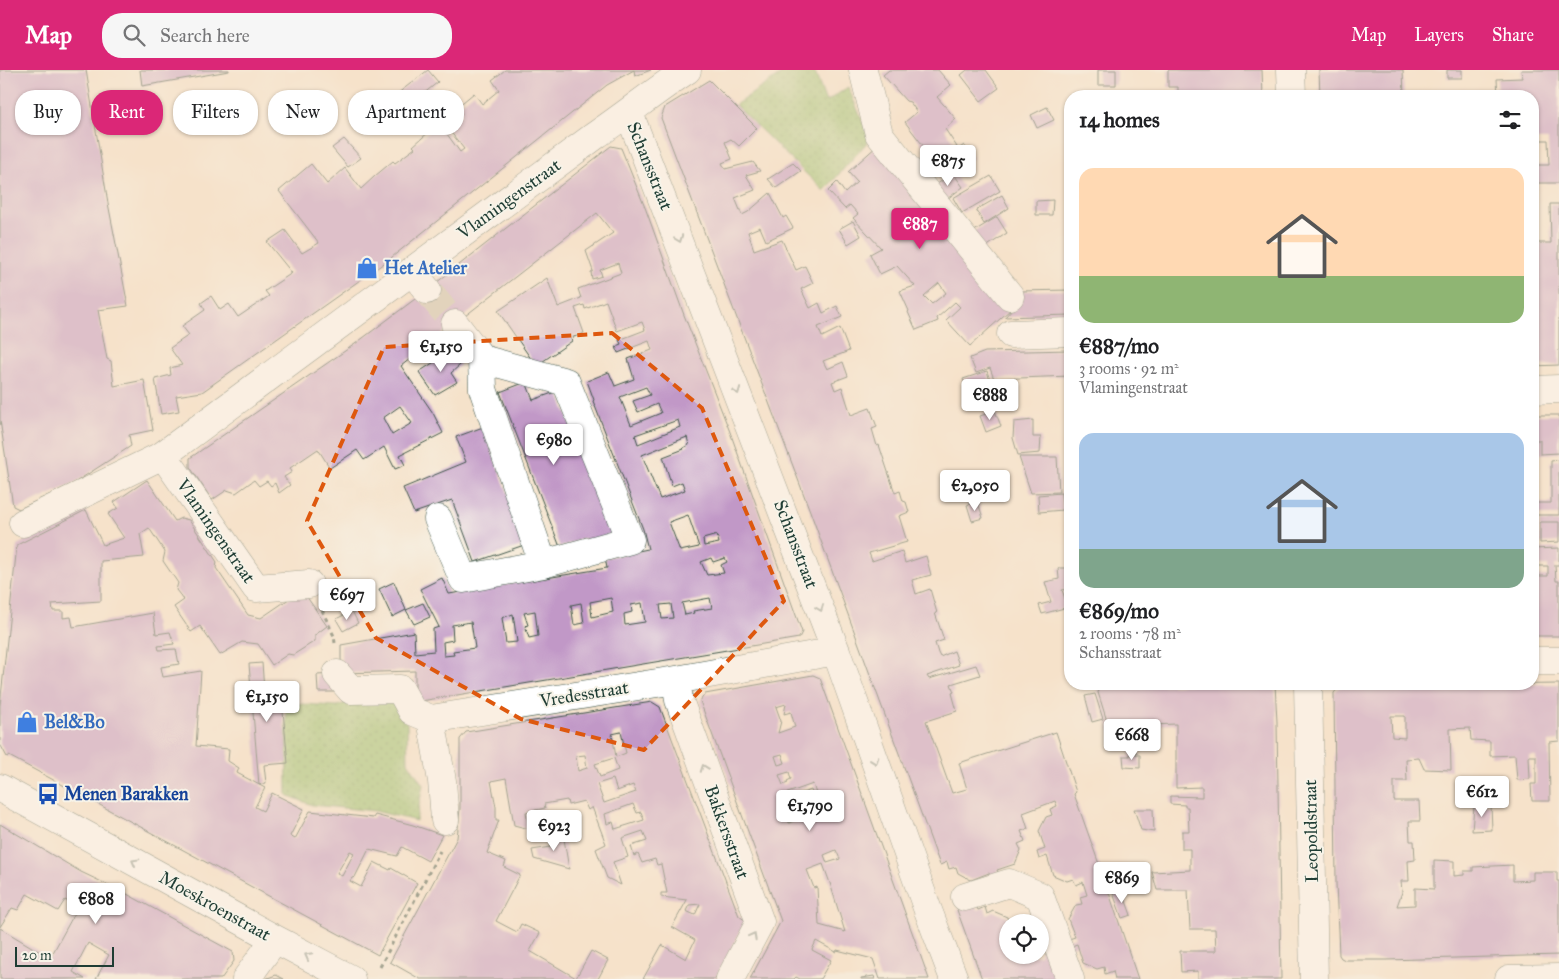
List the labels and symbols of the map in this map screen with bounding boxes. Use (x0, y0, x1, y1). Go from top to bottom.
street label: Schansstraat (622, 119, 678, 214)
pin: €875 (918, 144, 978, 187)
street label: Vlamingenstraat (452, 154, 566, 245)
pin: €887 (890, 208, 950, 250)
one-way arrow (673, 234, 683, 243)
shop icon: Het Atelier (354, 255, 380, 281)
place label: Het Atelier (384, 257, 468, 279)
pin: €1,150 (400, 330, 482, 373)
pin: €888 (960, 378, 1020, 421)
one-way arrow (731, 386, 741, 395)
pin: €980 (524, 424, 584, 466)
pin: €2,050 (934, 470, 1016, 512)
street label: Vlamingenstraat (170, 474, 260, 589)
street label: Schansstraat (769, 497, 823, 592)
pin: €697 (317, 578, 377, 621)
one-way arrow (814, 603, 824, 612)
street label: Vredesstraat (537, 676, 631, 712)
pin: €1,150 (226, 680, 308, 723)
shop icon: Bel&Bo (14, 709, 40, 735)
place label: Bel&Bo (44, 711, 105, 733)
pin: €668 (1102, 718, 1162, 761)
one-way arrow (869, 756, 879, 765)
one-way arrow (700, 764, 710, 773)
pin: €612 (1452, 776, 1512, 818)
street label: Leopoldstraat (1299, 779, 1323, 883)
bus stop icon: Menen Barakken (35, 781, 61, 807)
street label: Bakkersstraat (700, 782, 754, 882)
place label: Menen Barakken (64, 783, 189, 805)
pin: €1,790 (769, 790, 851, 832)
pin: €923 (524, 810, 584, 852)
one-way arrow (131, 858, 140, 868)
pin: €869 (1092, 862, 1152, 904)
street label: Moeskroenstraat (155, 866, 275, 946)
pin: €808 (66, 882, 126, 925)
one-way arrow (747, 932, 757, 941)
scale bar (15, 944, 114, 967)
one-way arrow (304, 952, 313, 962)

